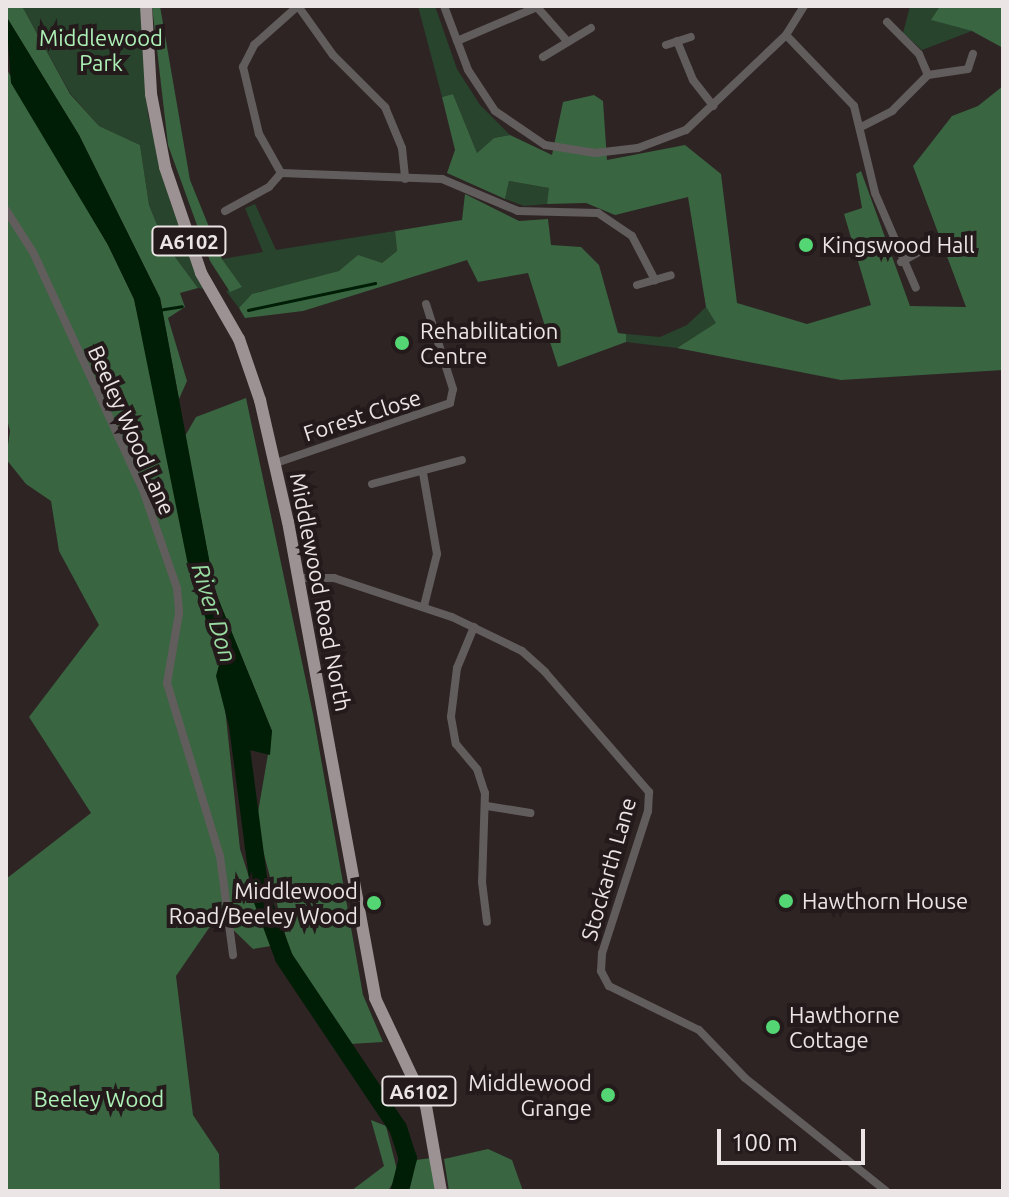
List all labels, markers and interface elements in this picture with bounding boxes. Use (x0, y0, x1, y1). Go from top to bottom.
park label: Middlewood Park (39, 24, 163, 76)
road number: A6102 (151, 225, 227, 257)
place label: Kingswood Hall (822, 232, 975, 258)
marker: Kingswood Hall (797, 236, 815, 254)
place label: Rehabilitation Centre (420, 317, 558, 368)
marker: Rehabilitation Centre (391, 332, 413, 354)
street label: Beeley Wood Lane (83, 341, 181, 519)
street label: Forest Close (300, 384, 424, 446)
street label: Middlewood Road North (285, 470, 357, 714)
water label: River Don (185, 560, 243, 666)
street label: Stockarth Lane (575, 794, 641, 944)
place label: Middlewood Road/Beeley Wood (169, 877, 358, 928)
place label: Hawthorn House (802, 888, 968, 914)
marker: Hawthorn House (777, 892, 795, 910)
marker: Middlewood Road/Beeley Wood (365, 894, 383, 912)
place label: Hawthorne Cottage (789, 1001, 900, 1052)
marker: Hawthorne Cottage (764, 1018, 782, 1036)
place label: Middlewood Grange (468, 1069, 592, 1120)
road number: A6102 (381, 1075, 457, 1107)
park label: Beeley Wood (34, 1086, 164, 1112)
marker: Middlewood Grange (599, 1086, 617, 1104)
scale bar (721, 1113, 869, 1163)
text: 100 m (731, 1129, 798, 1156)

